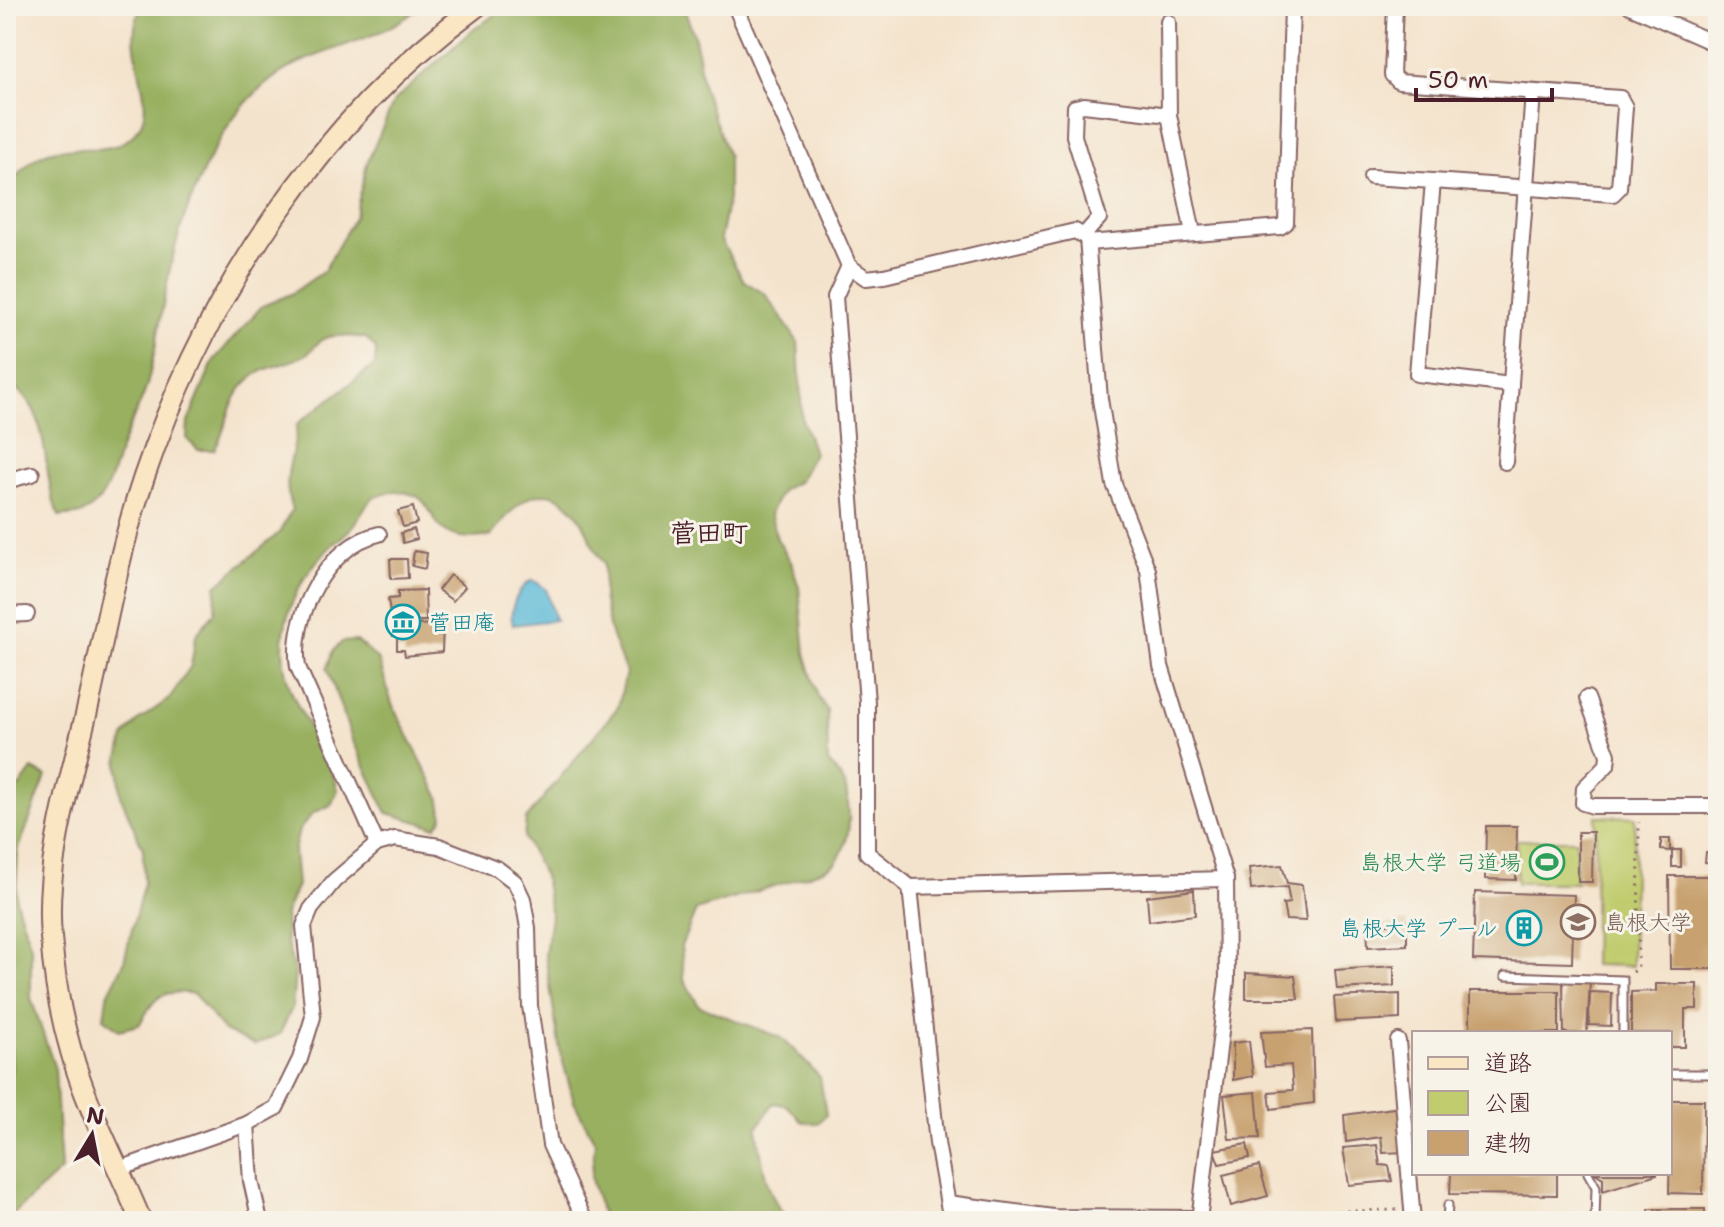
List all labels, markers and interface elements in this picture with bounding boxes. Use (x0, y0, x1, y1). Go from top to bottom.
scale bar (1416, 52, 1552, 102)
text: 50 m (1428, 64, 1488, 96)
district label: 菅田町 (670, 515, 748, 550)
museum icon: 菅田庵 (384, 603, 422, 641)
place label: 菅田庵 (429, 608, 495, 637)
sports icon: 島根大学 弓道場 (1528, 843, 1566, 881)
place label: 島根大学 弓道場 (1359, 848, 1521, 877)
school or university icon: 島根大学 (1559, 903, 1597, 941)
place label: 島根大学 (1604, 908, 1692, 937)
building icon: 島根大学 プール (1505, 909, 1543, 947)
place label: 島根大学 プール (1339, 914, 1498, 943)
legend (1412, 1031, 1672, 1175)
text: 道路 (1484, 1047, 1532, 1079)
text: 公園 (1484, 1087, 1532, 1119)
north arrow (52, 1095, 132, 1175)
text: N (84, 1100, 106, 1132)
text: 建物 (1484, 1127, 1532, 1159)

